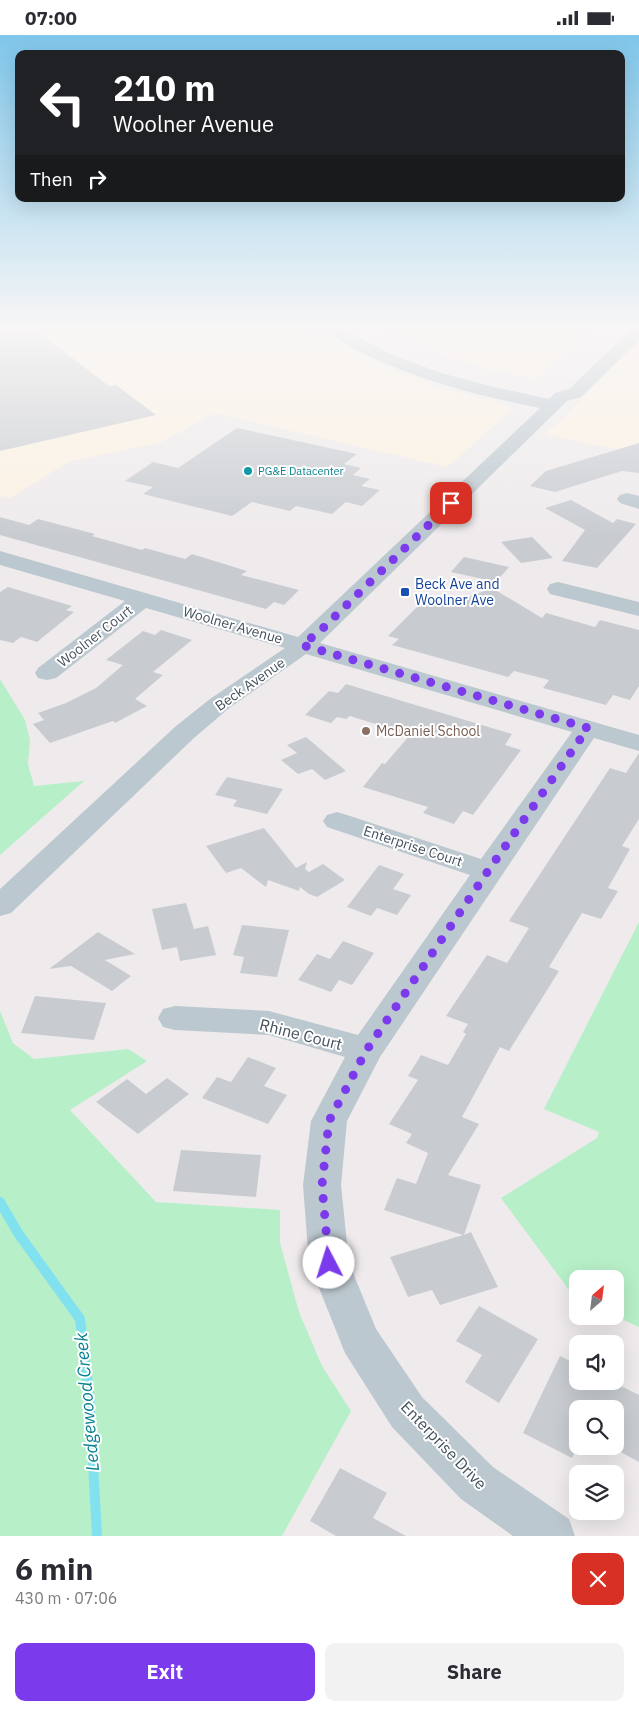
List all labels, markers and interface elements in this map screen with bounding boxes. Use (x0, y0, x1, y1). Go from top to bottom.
text: 07:00 (25, 6, 77, 30)
text: 210 m (113, 65, 216, 111)
icon: left (30, 70, 95, 135)
text: Woolner Avenue (113, 109, 274, 138)
icon: right (83, 165, 111, 193)
text: Then (30, 167, 73, 191)
place label: PG&E Datacenter (258, 464, 344, 478)
marker: PG&E Datacenter (242, 465, 254, 477)
pin (430, 482, 472, 524)
icon: arrive (437, 489, 465, 517)
place label: Beck Ave and Woolner Ave (415, 575, 500, 609)
marker: Beck Ave and Woolner Ave (399, 586, 411, 598)
street label: Woolner Court (54, 601, 136, 671)
street label: Woolner Avenue (181, 602, 285, 648)
street label: Beck Avenue (212, 653, 289, 715)
place label: McDaniel School (376, 722, 480, 740)
marker: McDaniel School (360, 725, 372, 737)
street label: Enterprise Court (361, 822, 465, 870)
street label: Rhine Court (258, 1014, 344, 1054)
position arrow (302, 1236, 354, 1288)
north arrow (569, 1270, 624, 1325)
map controls (569, 1270, 624, 1520)
water label: Ledgewood Creek (69, 1331, 104, 1472)
button: sound (569, 1335, 624, 1390)
street label: Enterprise Drive (397, 1397, 491, 1494)
button: search (569, 1400, 624, 1455)
button: layers (569, 1465, 624, 1520)
text: 6 min (15, 1549, 93, 1588)
button: close (572, 1553, 624, 1605)
text: 430 m · 07:06 (15, 1588, 117, 1608)
button: Exit (15, 1643, 315, 1701)
button: Share (325, 1643, 624, 1701)

